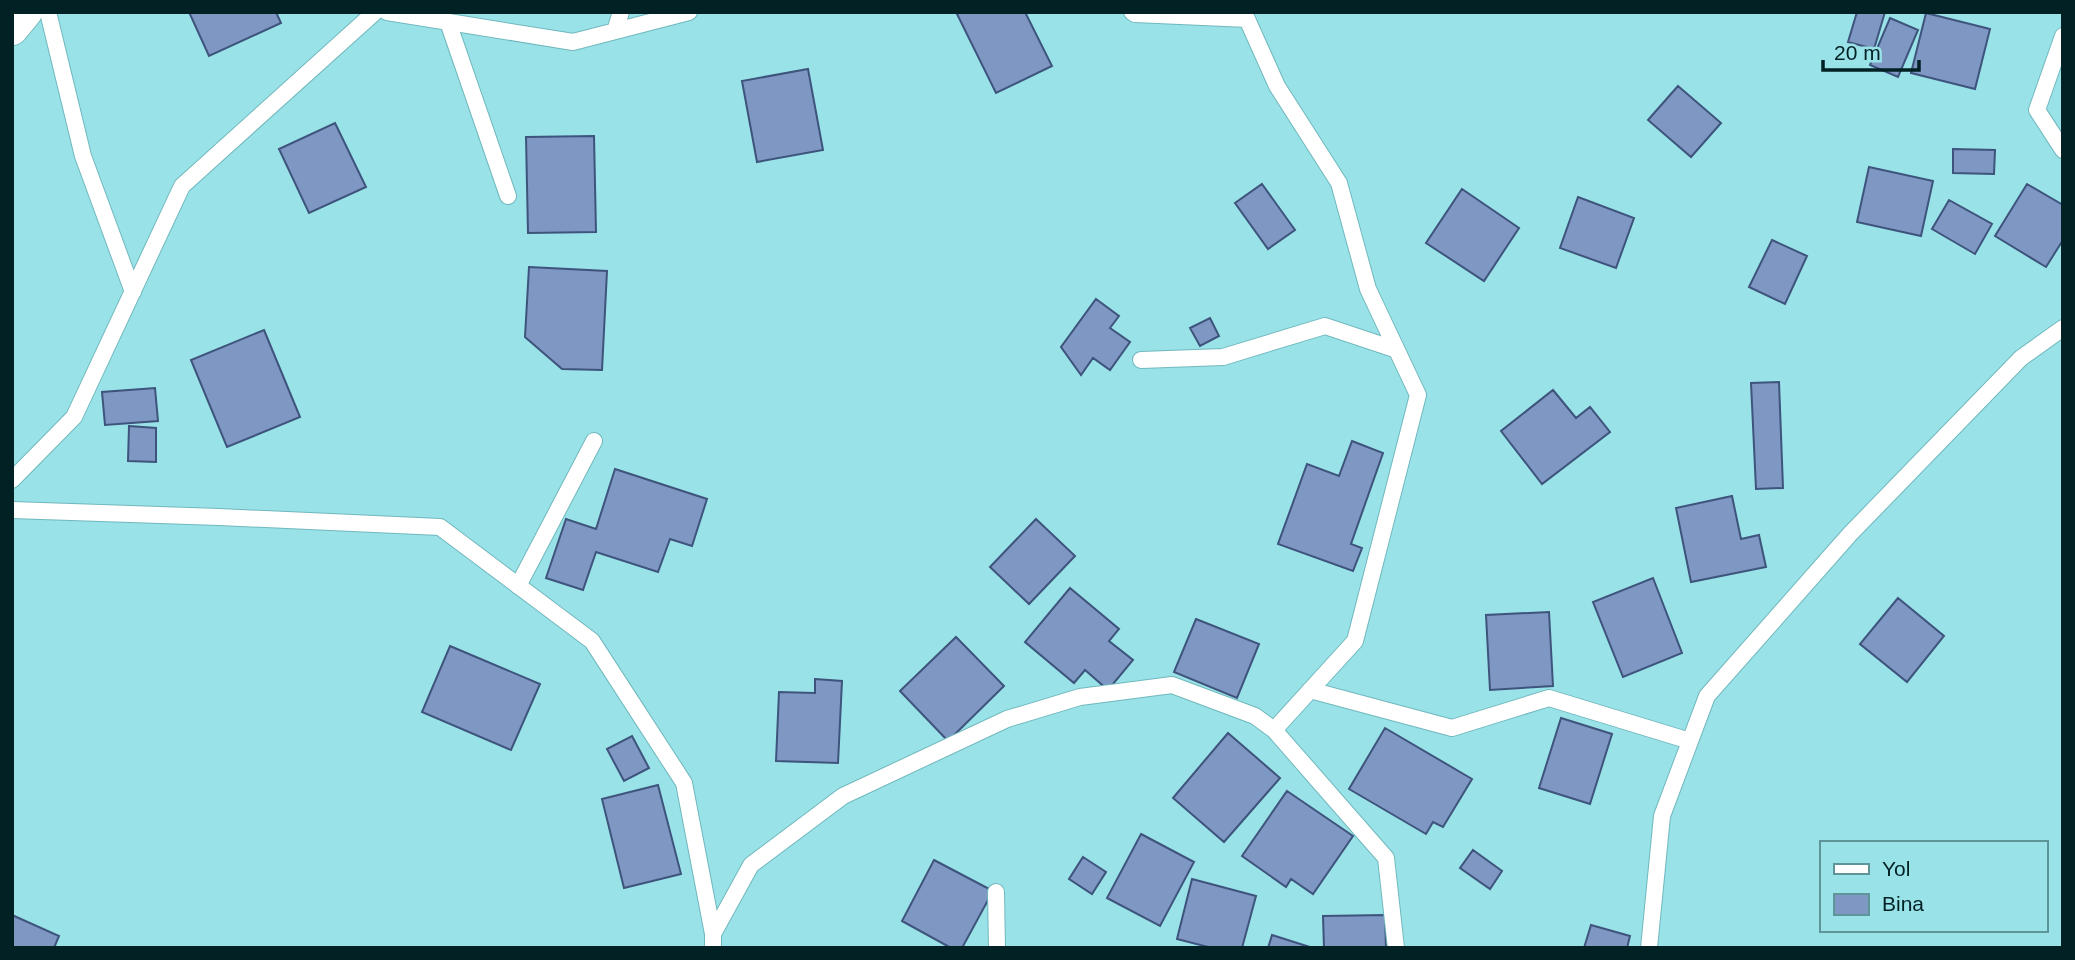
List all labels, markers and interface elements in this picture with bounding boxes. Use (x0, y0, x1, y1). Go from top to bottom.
scale bar (1823, 28, 1919, 72)
text: 20 m (1834, 41, 1881, 64)
legend (1820, 841, 2047, 932)
text: Yol (1882, 857, 1910, 880)
text: Bina (1882, 892, 1924, 915)

